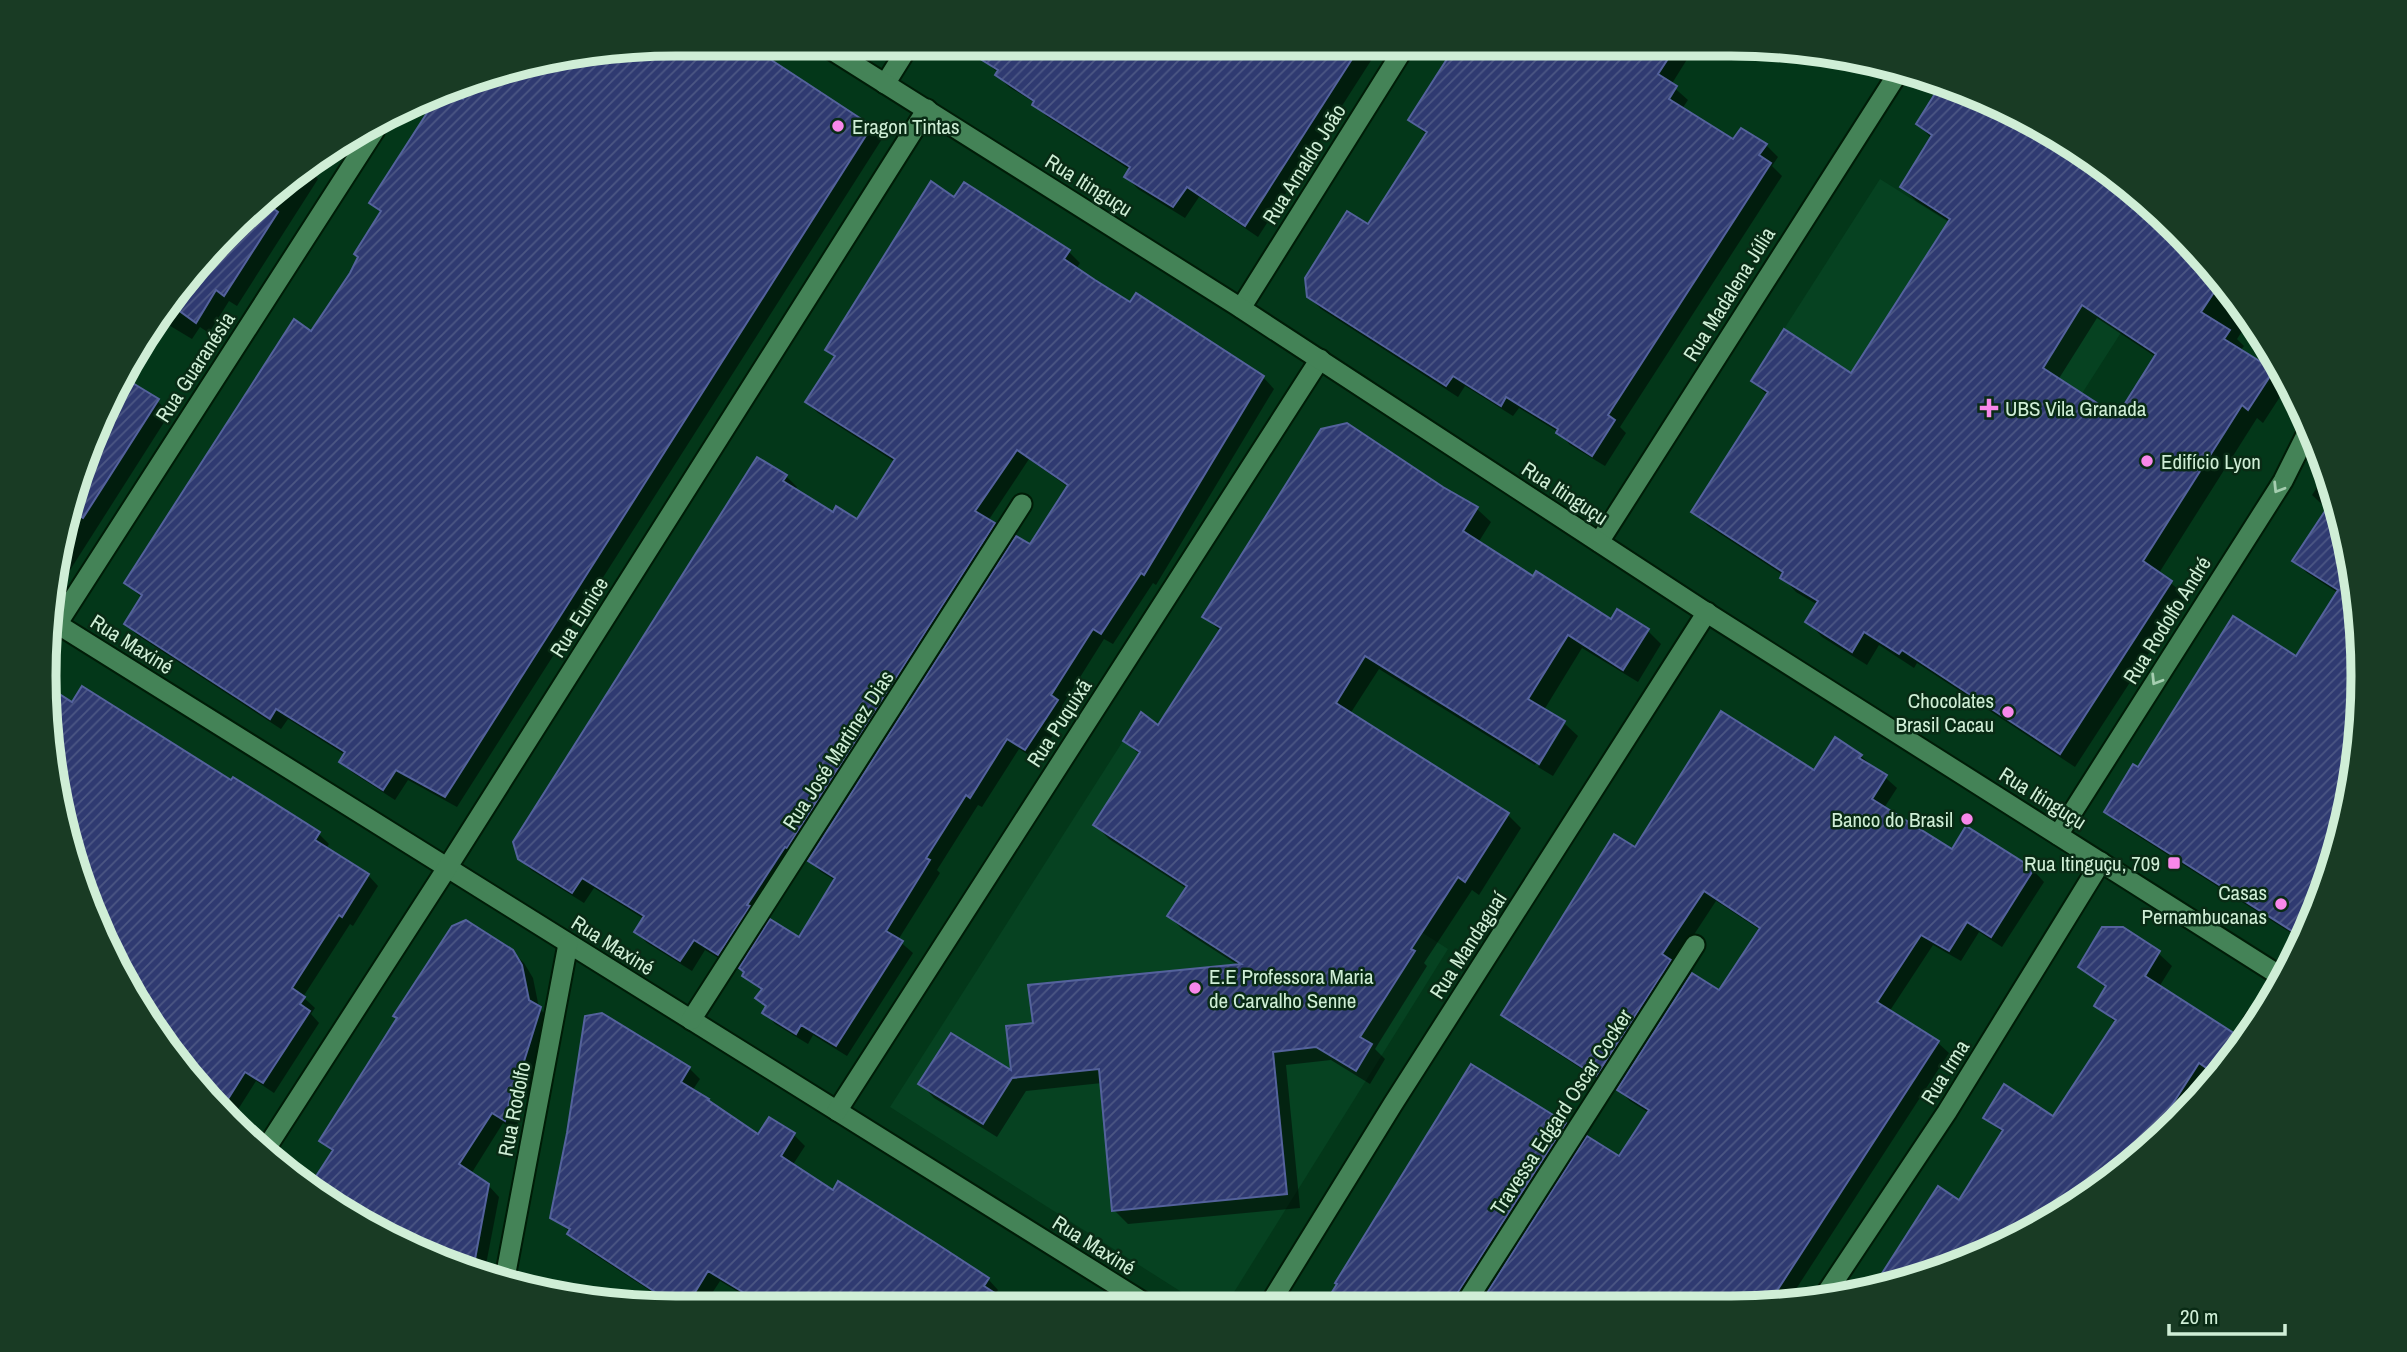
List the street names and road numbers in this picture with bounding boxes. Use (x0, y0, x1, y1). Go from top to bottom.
street label: Rua Arnaldo João (1255, 98, 1353, 230)
street label: Rua Itinguçu (1040, 147, 1138, 223)
street label: Rua Madalena Júlia (1676, 221, 1782, 367)
street label: Rua Guaranésia (148, 306, 242, 428)
street label: Rua Itinguçu (1516, 454, 1614, 532)
street label: Rua Rodolfo André (2116, 551, 2218, 689)
street label: Rua Eunice (543, 571, 615, 663)
street label: Rua Maxiné (85, 607, 179, 681)
street label: Rua José Martinez Dias (776, 665, 900, 835)
street label: Rua Puquixã (1020, 673, 1099, 773)
street label: Rua Itinguçu (1994, 760, 2092, 836)
street label: Rua Mandaguaí (1422, 886, 1514, 1004)
street label: Rua Maxiné (566, 908, 660, 982)
street label: Travessa Edgard Oscar Cocker (1483, 1003, 1639, 1221)
street label: Rua Irma (1914, 1034, 1976, 1110)
street label: Rua Rodolfo (491, 1059, 537, 1159)
street label: Rua Maxiné (1047, 1208, 1141, 1282)

